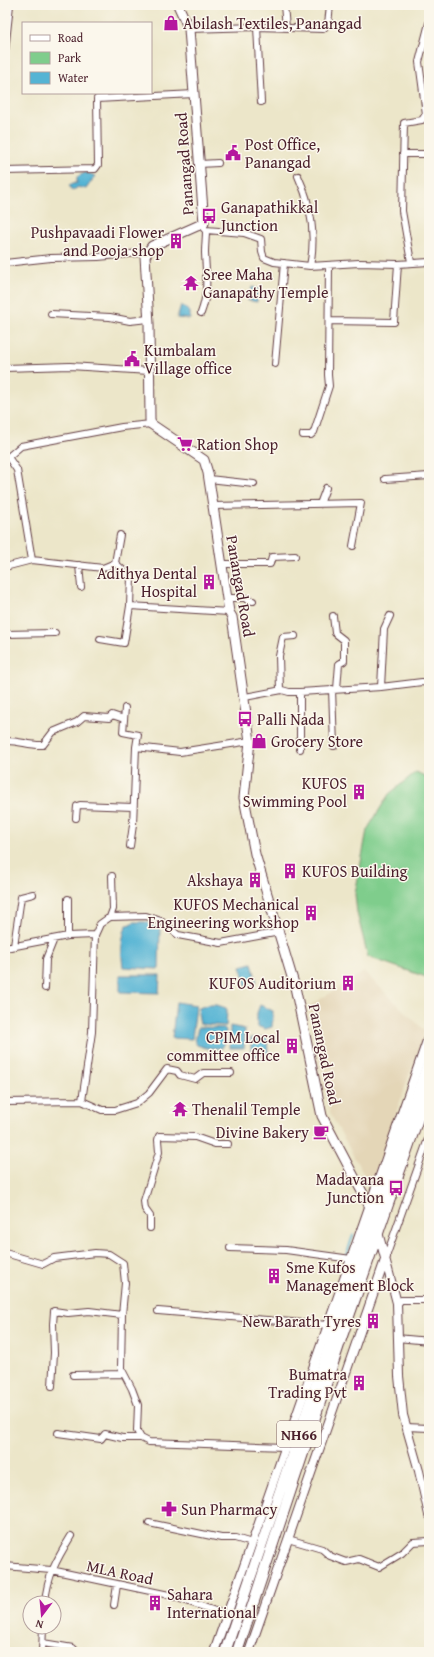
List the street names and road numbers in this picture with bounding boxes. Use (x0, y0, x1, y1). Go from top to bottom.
street label: Panangad Road (168, 111, 200, 216)
street label: Panangad Road (220, 533, 262, 639)
street label: Panangad Road (303, 1001, 348, 1107)
road number: NH66 (277, 1421, 321, 1447)
street label: MLA Road (84, 1553, 156, 1591)

